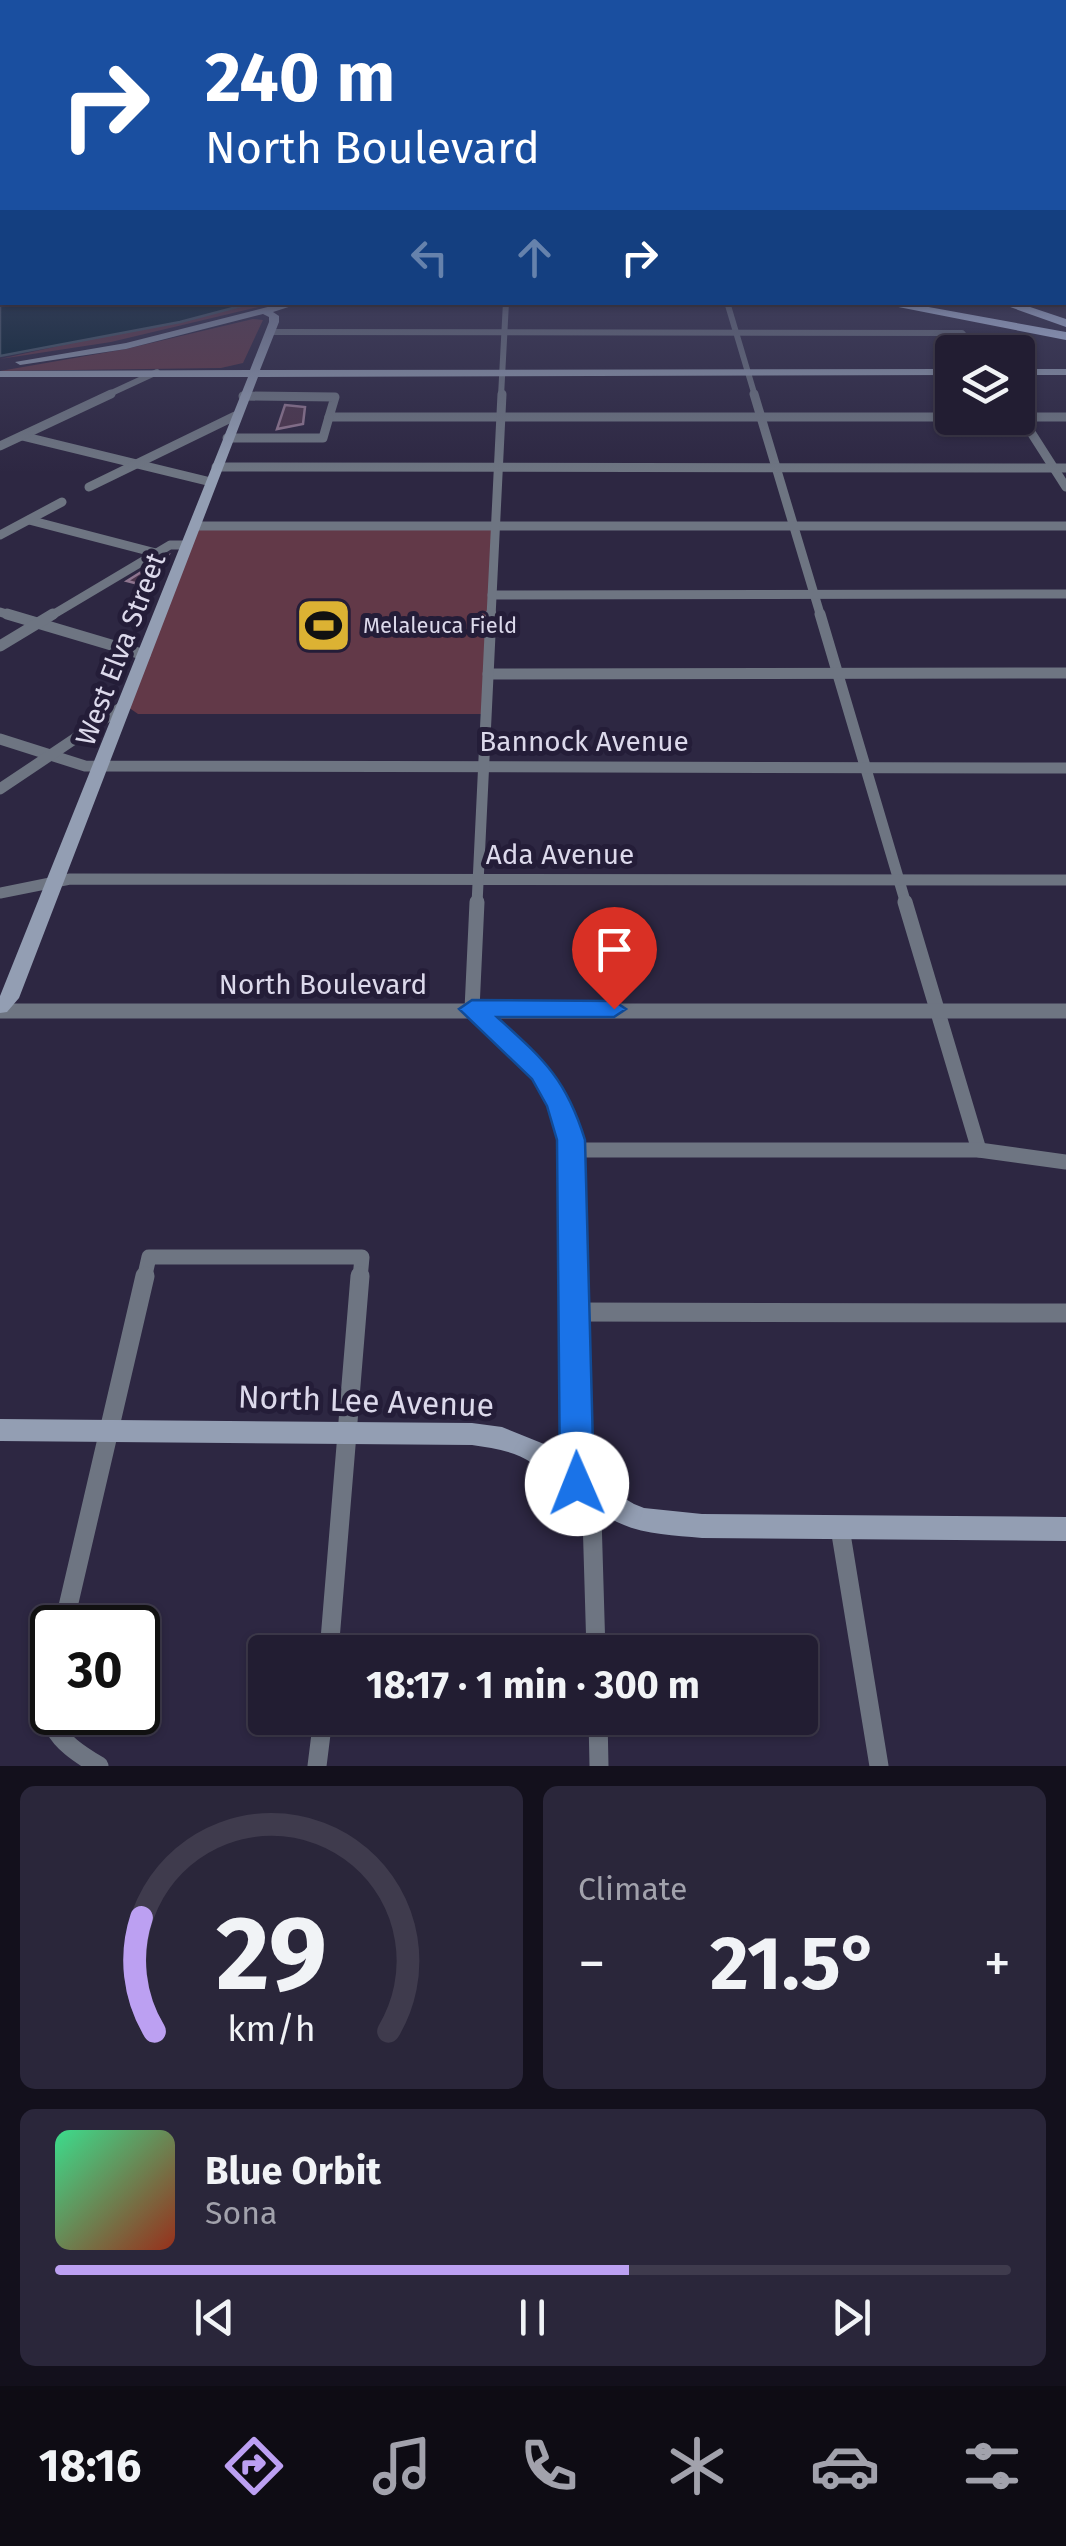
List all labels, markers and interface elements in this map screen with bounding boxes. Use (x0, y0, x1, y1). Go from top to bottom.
text: 240 m (205, 36, 395, 120)
icon: right (40, 40, 170, 170)
text: North Boulevard (205, 121, 540, 175)
icon: left (402, 230, 457, 285)
icon: ahead (507, 230, 562, 285)
icon: right (612, 230, 667, 285)
map controls (935, 335, 1035, 435)
button: layers (935, 335, 1035, 435)
street label: West Elva Street (69, 548, 173, 750)
sports icon: Melaleuca Field (294, 595, 354, 655)
place label: Melaleuca Field (363, 612, 517, 639)
street label: Bannock Avenue (479, 725, 689, 758)
street label: Ada Avenue (486, 838, 634, 871)
pin (572, 907, 657, 1010)
icon: arrive (587, 922, 642, 977)
street label: North Boulevard (219, 968, 427, 1001)
street label: North Lee Avenue (237, 1378, 495, 1424)
position arrow (525, 1432, 629, 1536)
speed limit sign: 30 (30, 1605, 160, 1735)
text: 18:17 · 1 min · 300 m (366, 1662, 700, 1708)
text: Climate (578, 1870, 687, 1908)
text: 29 (216, 1892, 327, 2017)
text: 21.5° (710, 1919, 879, 2009)
text: − (578, 1931, 606, 1997)
text: + (984, 1931, 1011, 1997)
text: km/h (227, 2008, 316, 2050)
text: Blue Orbit (205, 2148, 381, 2194)
text: Sona (205, 2194, 277, 2232)
icon: previous (187, 2290, 242, 2345)
icon: pause (505, 2290, 560, 2345)
icon: next (824, 2290, 879, 2345)
icon: directions (219, 2431, 289, 2501)
icon: music (367, 2431, 437, 2501)
icon: phone (514, 2431, 584, 2501)
icon: climate (662, 2431, 732, 2501)
icon: car (810, 2431, 880, 2501)
icon: filters (957, 2431, 1027, 2501)
text: 18:16 (39, 2439, 141, 2493)

